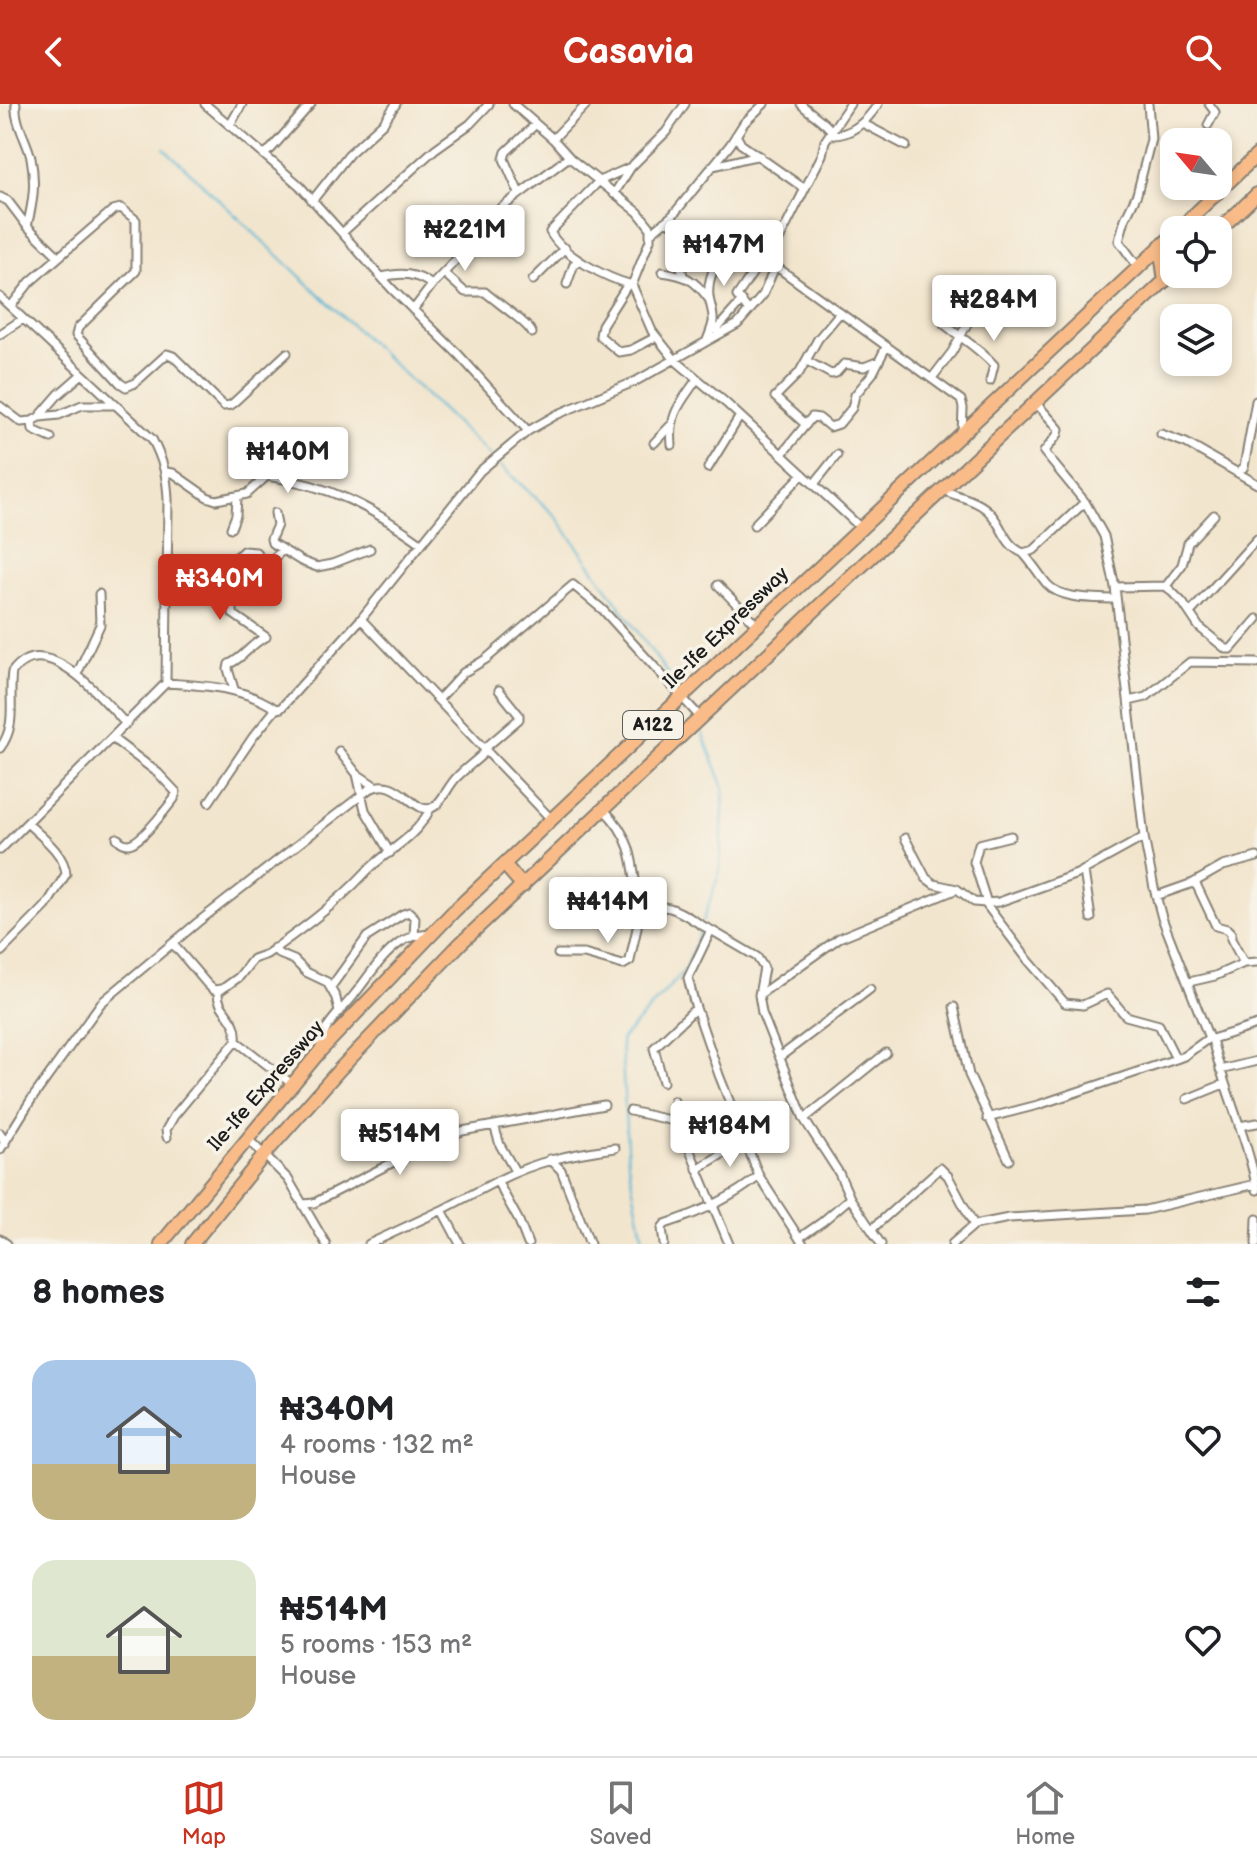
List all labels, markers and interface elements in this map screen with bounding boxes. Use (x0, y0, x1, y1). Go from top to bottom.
icon: back (32, 30, 76, 74)
icon: search (1181, 30, 1225, 74)
text: Casavia (563, 31, 694, 74)
north arrow (1160, 128, 1232, 200)
map controls (1160, 128, 1232, 376)
pin: ₦221M (409, 205, 521, 273)
text: ₦221M (424, 215, 506, 246)
button: locate (1160, 216, 1232, 288)
pin: ₦147M (668, 220, 780, 288)
text: ₦147M (683, 230, 765, 261)
pin: ₦284M (938, 275, 1050, 343)
text: ₦284M (950, 285, 1038, 316)
button: layers (1160, 304, 1232, 376)
pin: ₦140M (232, 427, 344, 495)
text: ₦140M (246, 437, 330, 468)
pin: ₦340M (164, 554, 276, 622)
street label: Ile-Ife Expressway (658, 562, 794, 694)
text: ₦340M (176, 564, 264, 595)
road number: A122 (623, 711, 683, 739)
pin: ₦414M (552, 877, 664, 945)
text: ₦414M (567, 887, 649, 918)
street label: Ile-Ife Expressway (203, 1016, 329, 1156)
pin: ₦184M (674, 1101, 786, 1169)
pin: ₦514M (344, 1109, 456, 1177)
text: ₦184M (688, 1111, 772, 1142)
text: ₦514M (359, 1119, 441, 1150)
icon: filters (1181, 1270, 1225, 1314)
text: 8 homes (32, 1272, 165, 1313)
text: ₦340M (280, 1389, 395, 1430)
icon: home (96, 1392, 192, 1488)
icon: heart (1181, 1418, 1225, 1462)
text: 4 rooms · 132 m² (280, 1430, 474, 1461)
text: House (280, 1461, 356, 1492)
text: ₦514M (280, 1589, 388, 1630)
icon: home (96, 1592, 192, 1688)
icon: heart (1181, 1618, 1225, 1662)
text: 5 rooms · 153 m² (280, 1630, 472, 1661)
text: House (280, 1661, 356, 1692)
tab: Map (182, 1776, 226, 1851)
tab: Saved (590, 1776, 652, 1851)
tab: Home (1015, 1776, 1075, 1851)

